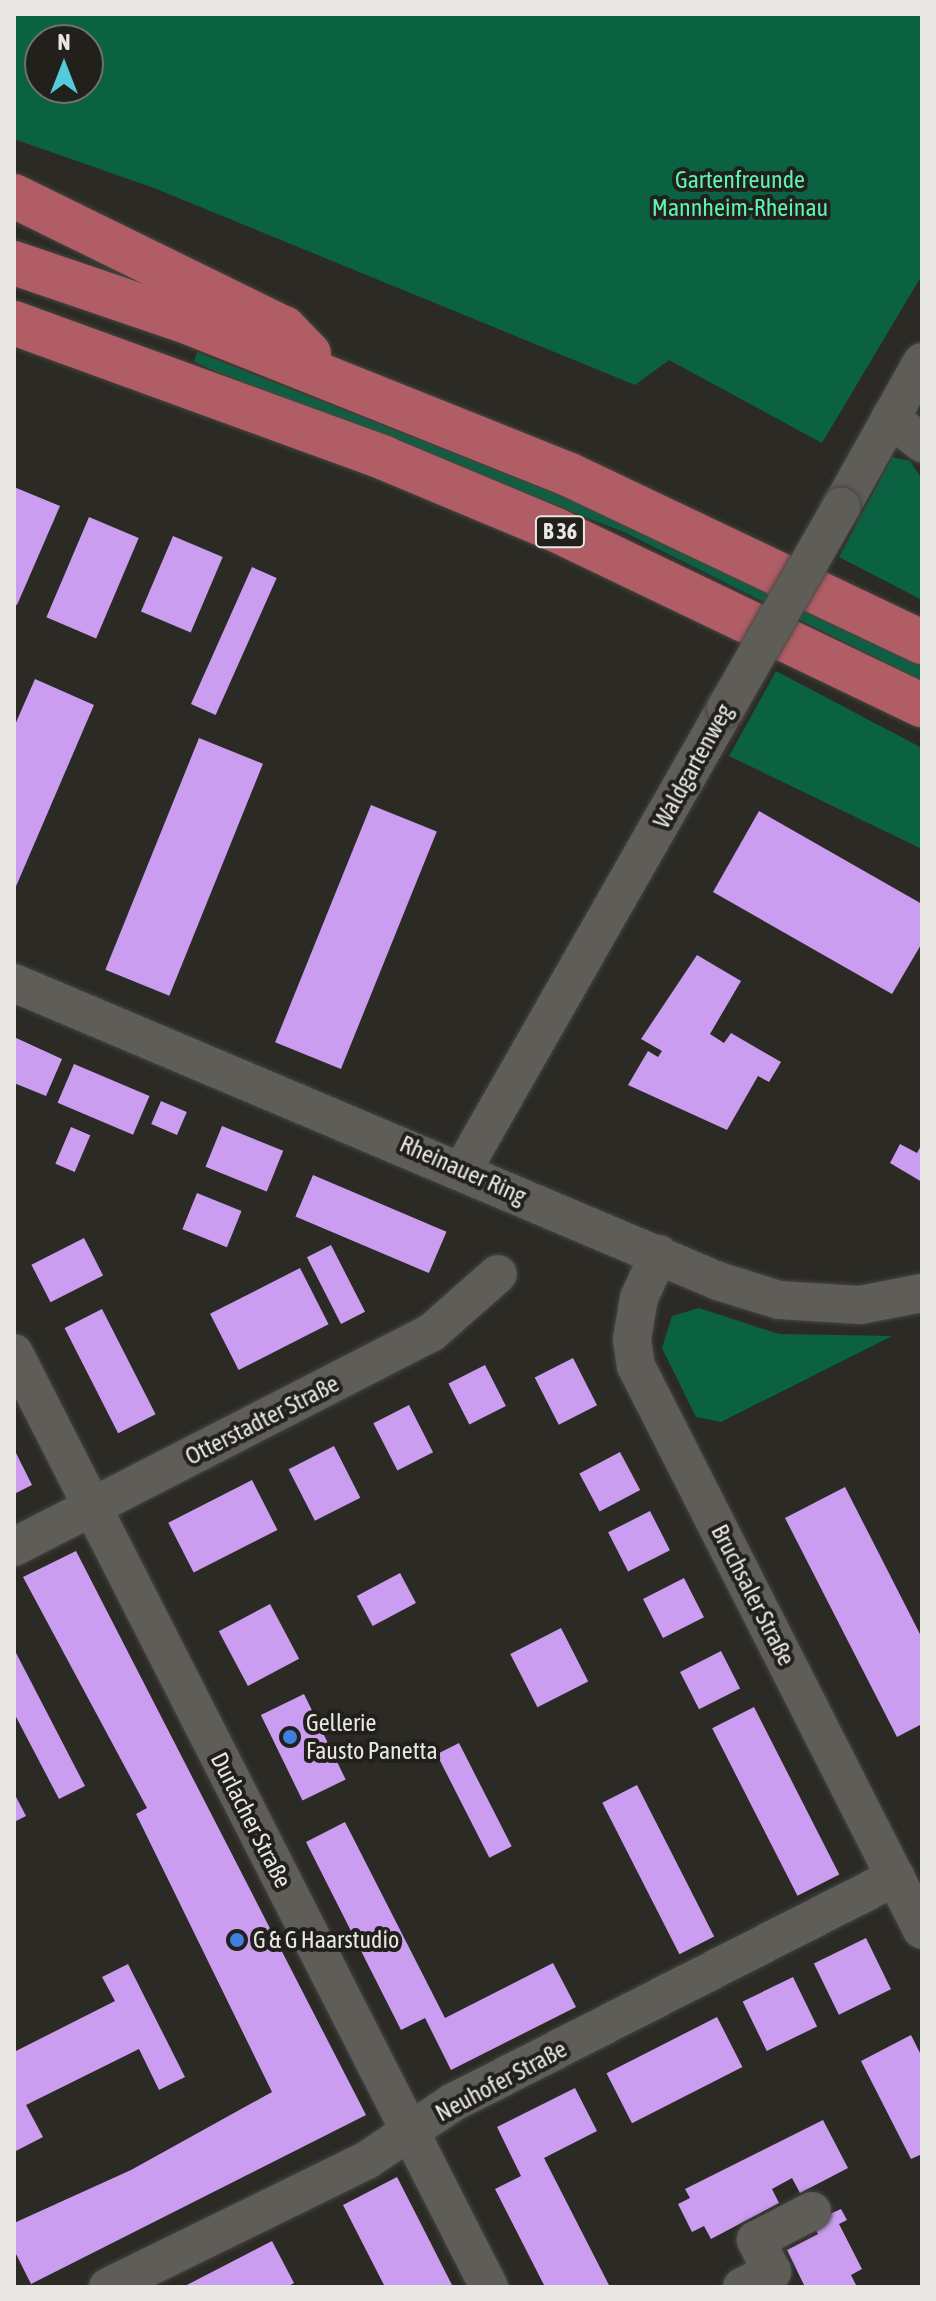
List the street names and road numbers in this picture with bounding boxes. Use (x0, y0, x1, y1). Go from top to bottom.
road number: B 36 (534, 514, 586, 550)
street label: Waldgartenweg (647, 699, 739, 833)
street label: Rheinauer Ring (395, 1129, 531, 1211)
street label: Otterstadter Straße (180, 1369, 344, 1471)
street label: Bruchsaler Straße (705, 1520, 801, 1670)
street label: Durlacher Straße (204, 1747, 298, 1893)
street label: Neuhofer Straße (430, 2034, 572, 2128)

